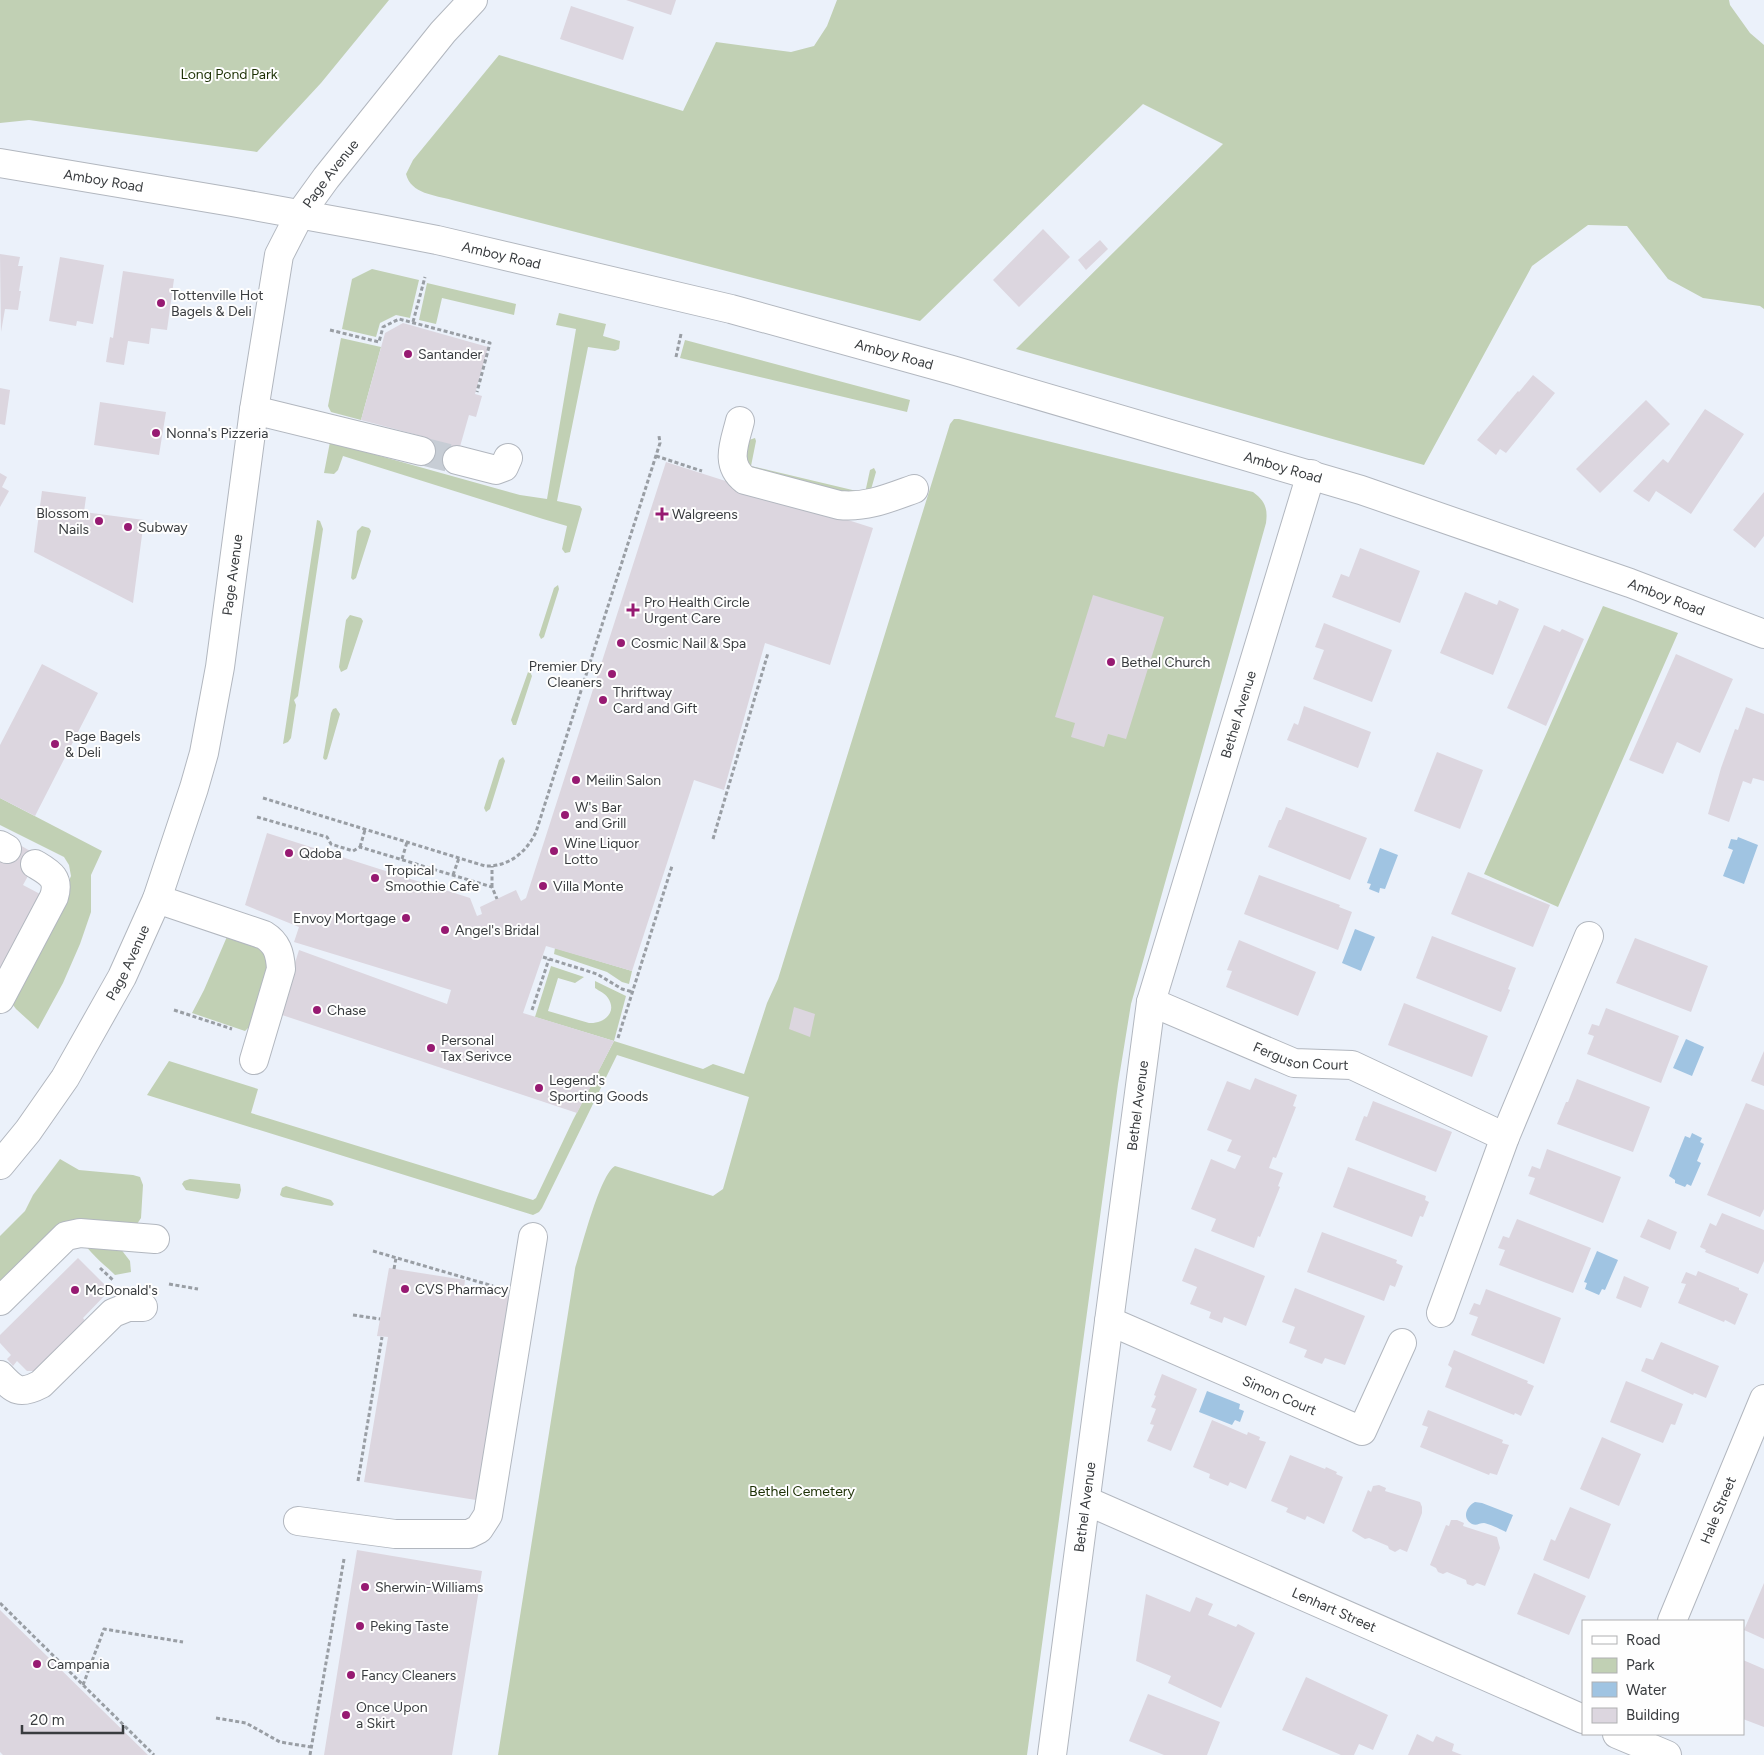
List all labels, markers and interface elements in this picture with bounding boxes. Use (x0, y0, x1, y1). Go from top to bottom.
park label: Long Pond Park (180, 66, 278, 83)
street label: Page Avenue (299, 136, 362, 211)
street label: Amboy Road (62, 165, 145, 195)
street label: Amboy Road (460, 238, 543, 273)
place label: Tottenville Hot Bagels & Deli (171, 287, 264, 320)
marker: Tottenville Hot Bagels & Deli (155, 297, 167, 309)
street label: Amboy Road (853, 335, 935, 373)
place label: Santander (418, 346, 483, 363)
marker: Santander (402, 348, 414, 360)
place label: Nonna's Pizzeria (166, 425, 268, 442)
marker: Nonna's Pizzeria (150, 427, 162, 439)
street label: Amboy Road (1242, 448, 1324, 487)
place label: Blossom Nails (36, 505, 89, 538)
place label: Walgreens (672, 506, 738, 523)
marker: Walgreens (656, 508, 668, 520)
marker: Blossom Nails (93, 515, 105, 527)
place label: Subway (138, 519, 188, 536)
marker: Subway (122, 521, 134, 533)
street label: Page Avenue (218, 533, 246, 617)
street label: Amboy Road (1626, 575, 1707, 619)
place label: Pro Health Circle Urgent Care (644, 594, 750, 627)
marker: Pro Health Circle Urgent Care (626, 603, 640, 617)
place label: Cosmic Nail & Spa (631, 635, 746, 652)
marker: Cosmic Nail & Spa (615, 637, 627, 649)
place label: Bethel Church (1121, 654, 1211, 671)
marker: Bethel Church (1105, 656, 1117, 668)
place label: Premier Dry Cleaners (529, 658, 603, 691)
marker: Premier Dry Cleaners (606, 668, 618, 680)
street label: Bethel Avenue (1217, 668, 1260, 760)
place label: Thriftway Card and Gift (613, 684, 698, 717)
marker: Thriftway Card and Gift (597, 694, 609, 706)
place label: Page Bagels & Deli (65, 728, 141, 761)
marker: Page Bagels & Deli (49, 738, 61, 750)
place label: Meilin Salon (586, 772, 661, 789)
marker: Meilin Salon (570, 774, 582, 786)
place label: W's Bar and Grill (575, 799, 626, 832)
marker: W's Bar and Grill (559, 809, 571, 821)
place label: Wine Liquor Lotto (564, 835, 639, 868)
place label: Qdoba (299, 845, 342, 862)
marker: Wine Liquor Lotto (548, 845, 560, 857)
marker: Qdoba (283, 847, 295, 859)
place label: Tropical Smoothie Cafe (385, 862, 480, 895)
marker: Tropical Smoothie Cafe (369, 872, 381, 884)
place label: Villa Monte (553, 878, 624, 895)
marker: Villa Monte (537, 880, 549, 892)
place label: Envoy Mortgage (293, 910, 396, 927)
marker: Envoy Mortgage (400, 912, 412, 924)
street label: Page Avenue (102, 922, 153, 1003)
place label: Angel's Bridal (455, 922, 539, 939)
marker: Angel's Bridal (439, 924, 451, 936)
place label: Chase (327, 1002, 367, 1019)
marker: Chase (311, 1004, 323, 1016)
place label: Personal Tax Serivce (441, 1032, 512, 1065)
street label: Ferguson Court (1251, 1038, 1349, 1073)
marker: Personal Tax Serivce (425, 1042, 437, 1054)
street label: Bethel Avenue (1123, 1059, 1152, 1152)
place label: Legend's Sporting Goods (549, 1072, 648, 1105)
marker: Legend's Sporting Goods (533, 1082, 545, 1094)
place label: CVS Pharmacy (415, 1281, 509, 1298)
place label: McDonald's (85, 1282, 158, 1299)
marker: CVS Pharmacy (399, 1283, 411, 1295)
marker: McDonald's (69, 1284, 81, 1296)
street label: Simon Court (1240, 1372, 1319, 1419)
street label: Bethel Avenue (1070, 1461, 1099, 1553)
street label: Hale Street (1696, 1474, 1739, 1546)
park label: Bethel Cemetery (749, 1483, 856, 1500)
place label: Sherwin-Williams (375, 1579, 483, 1596)
marker: Sherwin-Williams (359, 1581, 371, 1593)
street label: Lenhart Street (1289, 1584, 1379, 1636)
place label: Peking Taste (370, 1618, 449, 1635)
marker: Peking Taste (354, 1620, 366, 1632)
legend (1582, 1620, 1744, 1735)
text: Road (1626, 1631, 1661, 1649)
place label: Campania (47, 1656, 110, 1673)
text: Park (1626, 1656, 1655, 1674)
marker: Campania (31, 1658, 43, 1670)
place label: Fancy Cleaners (361, 1667, 456, 1684)
marker: Fancy Cleaners (345, 1669, 357, 1681)
text: Water (1626, 1681, 1666, 1699)
place label: Once Upon a Skirt (356, 1699, 428, 1732)
scale bar (22, 1702, 124, 1734)
text: Building (1626, 1706, 1680, 1724)
marker: Once Upon a Skirt (340, 1709, 352, 1721)
text: 20 m (30, 1711, 64, 1729)

